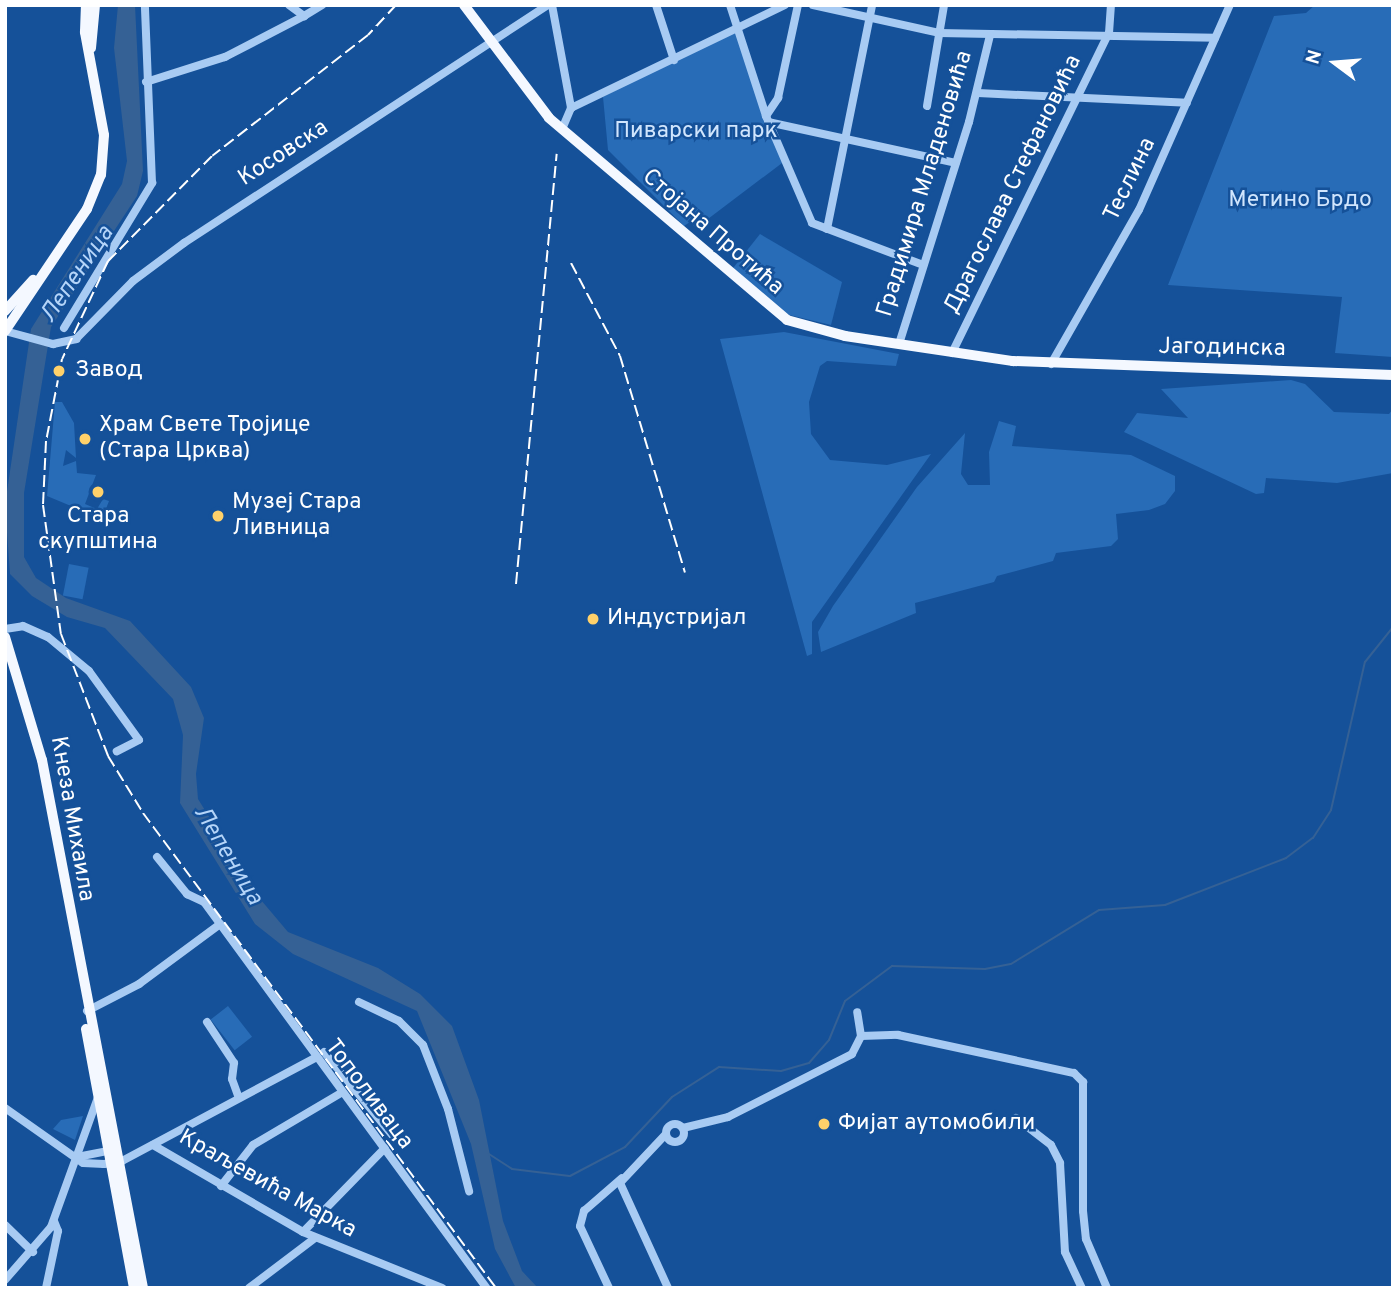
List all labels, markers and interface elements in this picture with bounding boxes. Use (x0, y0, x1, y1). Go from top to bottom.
north arrow (1300, 28, 1370, 98)
text: N (1301, 47, 1328, 67)
street label: Градимира Младеновића (872, 48, 980, 320)
street label: Драгослава Стефановића (939, 51, 1089, 319)
street label: Косовска (234, 115, 334, 193)
park label: Пиварски парк (614, 118, 778, 146)
street label: Теслина (1099, 134, 1163, 226)
street label: Стојана Протића (635, 164, 789, 302)
park label: Метино Брдо (1228, 187, 1372, 215)
water label: Лепеница (35, 221, 121, 329)
street label: Јагодинска (1158, 334, 1286, 364)
place label: Завод (75, 357, 143, 385)
marker: Завод (49, 361, 69, 381)
place label: Храм Свете Тројице (Стара Црква) (99, 412, 311, 466)
marker: Храм Свете Тројице (Стара Црква) (77, 431, 93, 447)
marker: Стара скупштина (90, 484, 106, 500)
place label: Музеј Стара Ливница (232, 489, 361, 543)
place label: Стара скупштина (38, 503, 158, 557)
marker: Музеј Стара Ливница (210, 508, 226, 524)
place label: Индустријал (607, 605, 746, 633)
marker: Индустријал (585, 611, 601, 627)
street label: Кнеза Михаила (43, 734, 99, 904)
water label: Лепеница (186, 801, 268, 911)
street label: Тополиваца (318, 1035, 418, 1155)
place label: Фијат аутомобили (838, 1110, 1035, 1138)
marker: Фијат аутомобили (816, 1116, 832, 1132)
street label: Краљевића Марка (173, 1125, 361, 1245)

